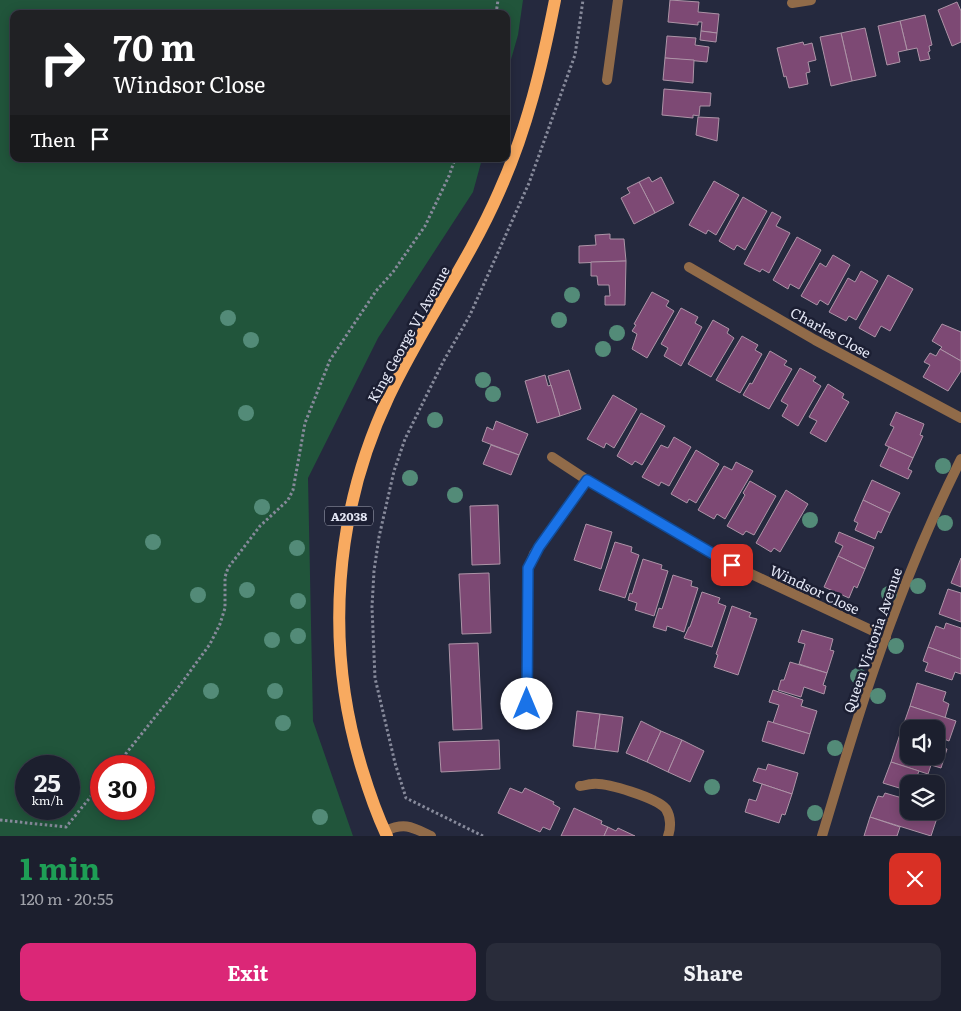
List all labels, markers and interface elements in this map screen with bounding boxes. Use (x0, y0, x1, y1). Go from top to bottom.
text: 70 m (113, 20, 195, 72)
icon: right (30, 30, 95, 95)
text: Windsor Close (113, 67, 265, 100)
text: Then (30, 125, 76, 153)
icon: arrive (86, 125, 114, 153)
street label: King George VI Avenue (362, 262, 454, 406)
street label: Charles Close (787, 302, 875, 362)
road number: A2038 (325, 506, 373, 526)
pin (711, 544, 753, 586)
icon: arrive (718, 551, 746, 579)
street label: Windsor Close (767, 559, 863, 619)
street label: Queen Victoria Avenue (838, 565, 906, 715)
position arrow (500, 677, 552, 729)
map controls (900, 720, 945, 820)
button: sound (900, 720, 945, 765)
speed limit sign: 30 (90, 755, 155, 820)
text: 25 (34, 763, 61, 800)
button: layers (900, 775, 945, 820)
text: km/h (32, 791, 63, 809)
text: 1 min (20, 845, 100, 889)
button: close (889, 853, 941, 905)
text: 120 m · 20:55 (20, 886, 113, 910)
button: Exit (20, 943, 476, 1001)
button: Share (486, 943, 941, 1001)

